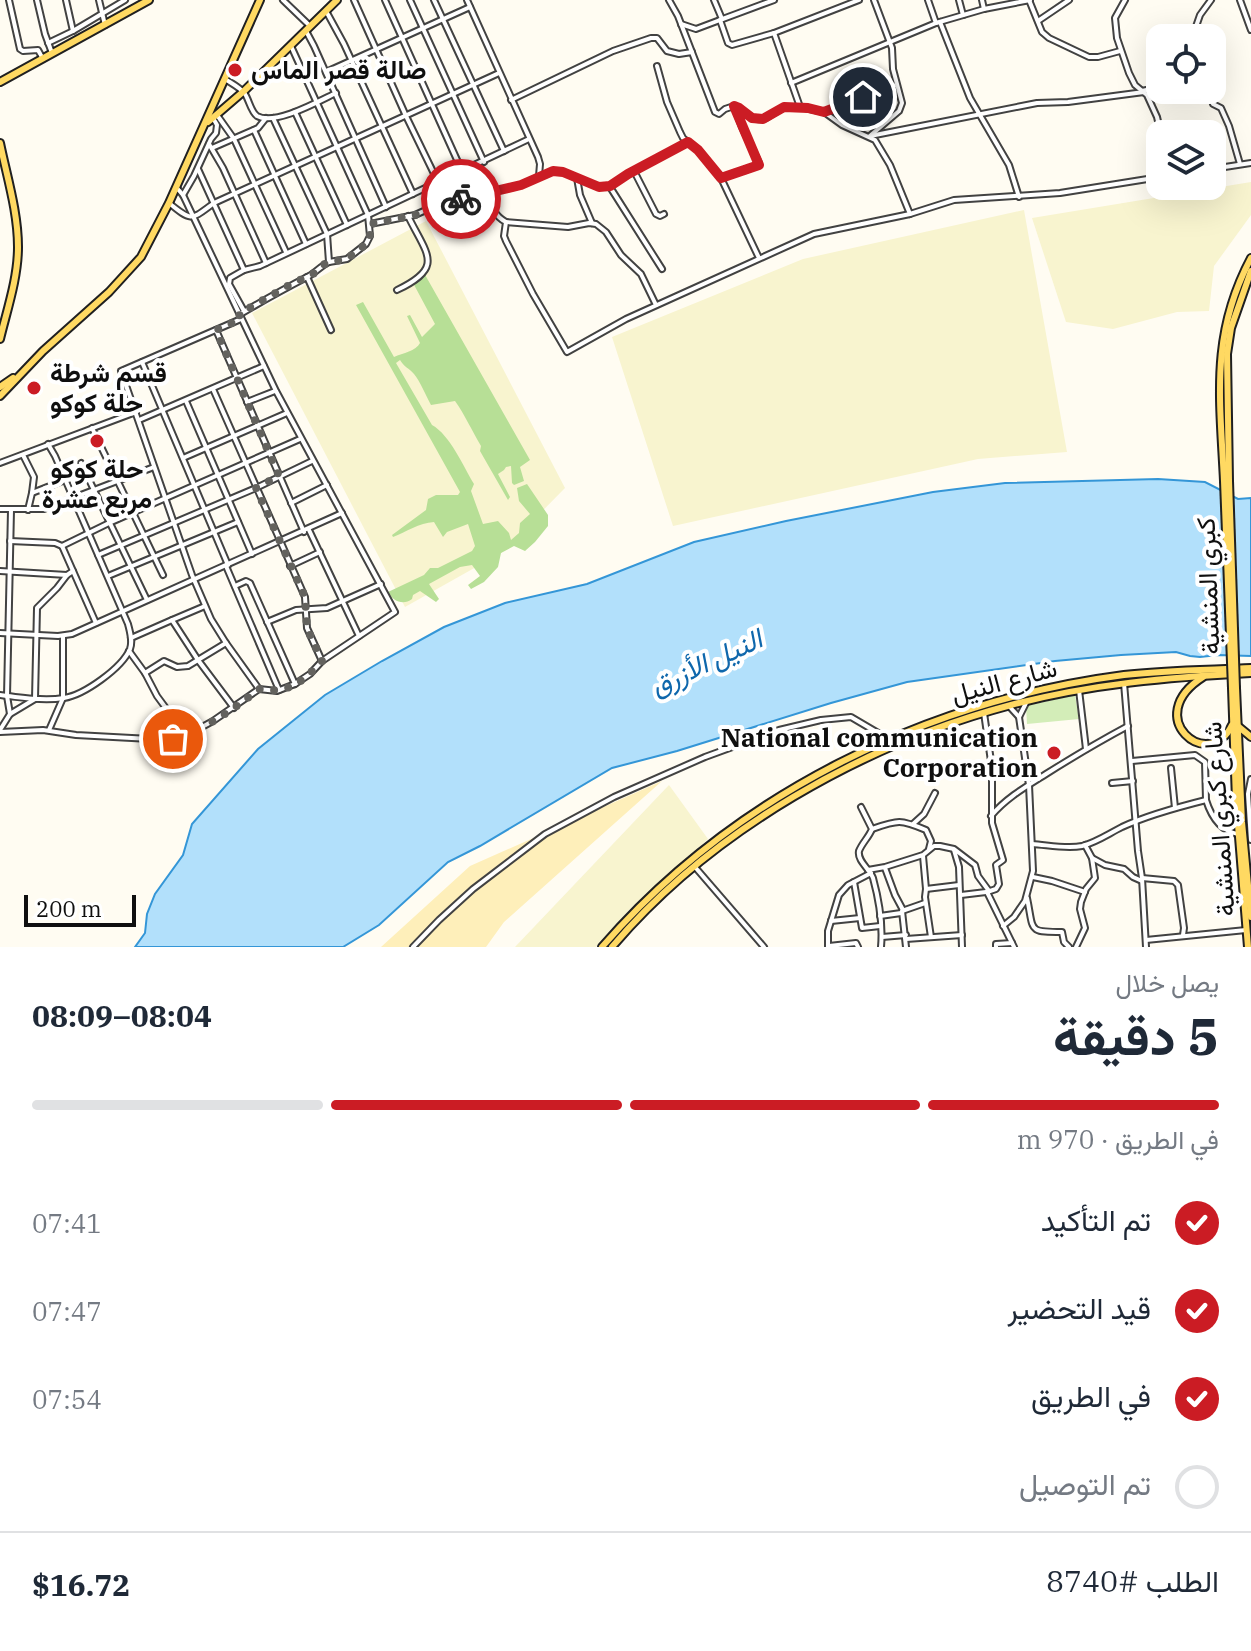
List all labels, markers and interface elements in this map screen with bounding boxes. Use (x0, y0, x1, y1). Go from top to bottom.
map controls (1146, 24, 1226, 200)
button: locate (1146, 24, 1226, 104)
place label: صالة قصر الماس (251, 52, 427, 86)
marker: صالة قصر الماس (226, 61, 244, 79)
pin (829, 63, 897, 131)
icon: home (841, 75, 885, 119)
button: layers (1146, 120, 1226, 200)
courier (421, 159, 501, 239)
icon: bike (439, 177, 483, 221)
place label: قسم شرطة حلة كوكو (50, 355, 167, 419)
marker: قسم شرطة حلة كوكو (25, 379, 43, 397)
marker: حلة كوكو مربع عشرة (88, 432, 106, 450)
place label: حلة كوكو مربع عشرة (42, 451, 152, 517)
street label: كبري المنشية (1188, 517, 1231, 655)
water label: النيل الأزرق (644, 618, 771, 704)
street label: شارع النيل (947, 650, 1061, 712)
pin (139, 705, 207, 773)
icon: bag (151, 717, 195, 761)
place label: National communication Corporation (721, 720, 1038, 784)
street label: شارع كبري المنشية (1194, 720, 1247, 918)
marker: National communication Corporation (1045, 744, 1063, 762)
scale bar (24, 891, 136, 927)
text: 200 m (36, 894, 102, 923)
text: يصل خلال (1115, 965, 1219, 999)
text: 08:04–08:09 (32, 996, 212, 1035)
text: 5 دقيقة (1053, 1002, 1219, 1069)
text: في الطريق · 970 m (1017, 1122, 1219, 1156)
text: تم التأكيد (1041, 1200, 1151, 1239)
icon: check (1175, 1201, 1219, 1245)
text: 07:41 (32, 1206, 102, 1240)
text: قيد التحضير (1007, 1288, 1151, 1327)
icon: check (1175, 1289, 1219, 1333)
text: 07:47 (32, 1294, 102, 1328)
text: في الطريق (1031, 1376, 1151, 1415)
icon: check (1175, 1377, 1219, 1421)
text: 07:54 (32, 1382, 102, 1416)
text: تم التوصيل (1019, 1464, 1151, 1503)
text: الطلب #8740 (1046, 1561, 1219, 1600)
text: $16.72 (32, 1565, 130, 1604)

